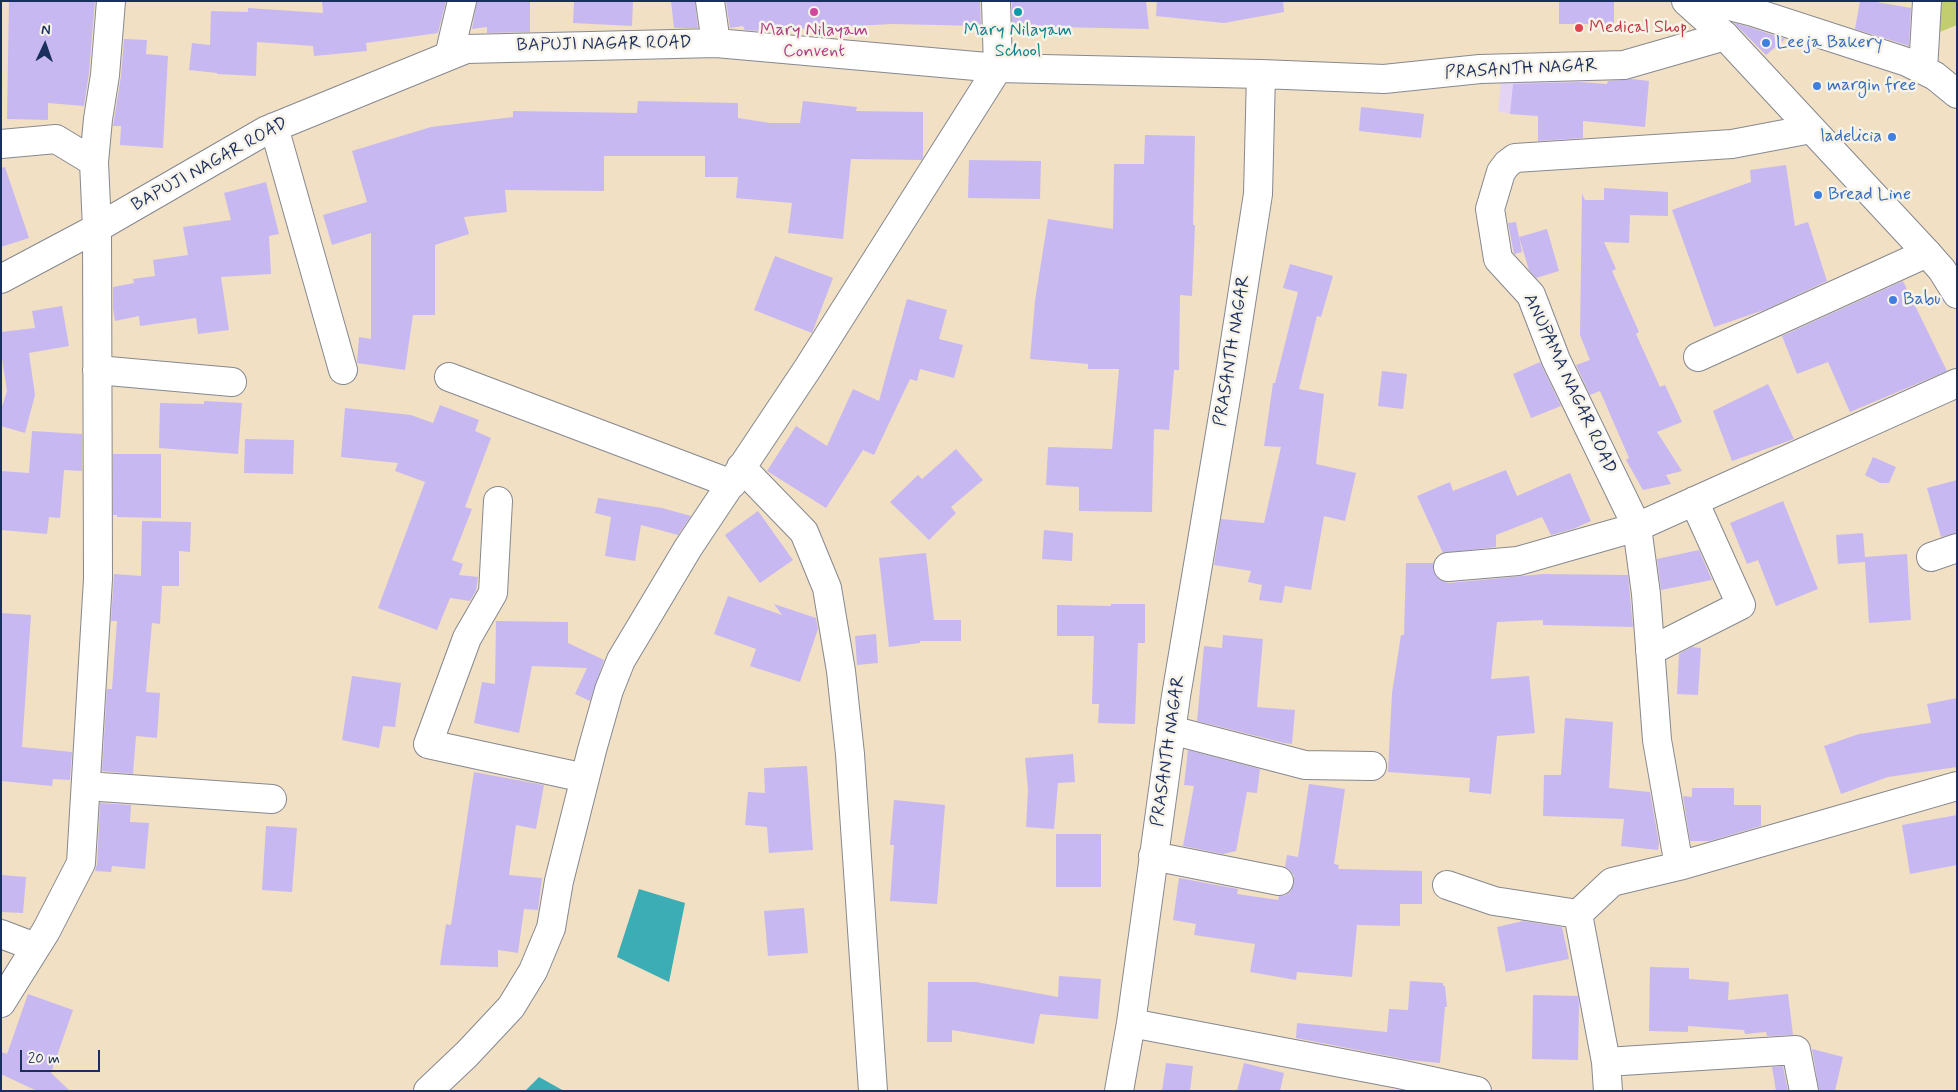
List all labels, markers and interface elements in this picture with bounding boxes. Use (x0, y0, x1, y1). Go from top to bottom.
marker: Mary Nilayam Convent (808, 6, 820, 18)
marker: Mary Nilayam School (1012, 6, 1024, 18)
place label: Medical Shop (1589, 17, 1687, 39)
north arrow (20, 20, 70, 70)
place label: Mary Nilayam Convent (760, 20, 868, 62)
place label: Mary Nilayam School (964, 20, 1072, 62)
text: N (41, 21, 51, 39)
marker: Medical Shop (1573, 22, 1585, 34)
place label: Leeja Bakery (1776, 32, 1883, 54)
street label: BAPUJI NAGAR ROAD (516, 33, 692, 57)
marker: Leeja Bakery (1760, 37, 1772, 49)
street label: PRASANTH NAGAR (1444, 55, 1598, 85)
place label: margin free (1827, 75, 1916, 97)
marker: margin free (1811, 80, 1823, 92)
street label: BAPUJI NAGAR ROAD (128, 113, 292, 217)
place label: ladelicia (1820, 126, 1882, 148)
marker: ladelicia (1886, 131, 1898, 143)
place label: Bread Line (1828, 184, 1911, 206)
marker: Bread Line (1812, 189, 1824, 201)
street label: PRASANTH NAGAR (1210, 274, 1256, 428)
place label: Babu (1903, 289, 1941, 311)
street label: ANUPAMA NAGAR ROAD (1518, 290, 1620, 478)
marker: Babu (1887, 294, 1899, 306)
street label: PRASANTH NAGAR (1148, 674, 1190, 828)
scale bar (22, 1040, 102, 1072)
text: 20 m (28, 1049, 60, 1069)

